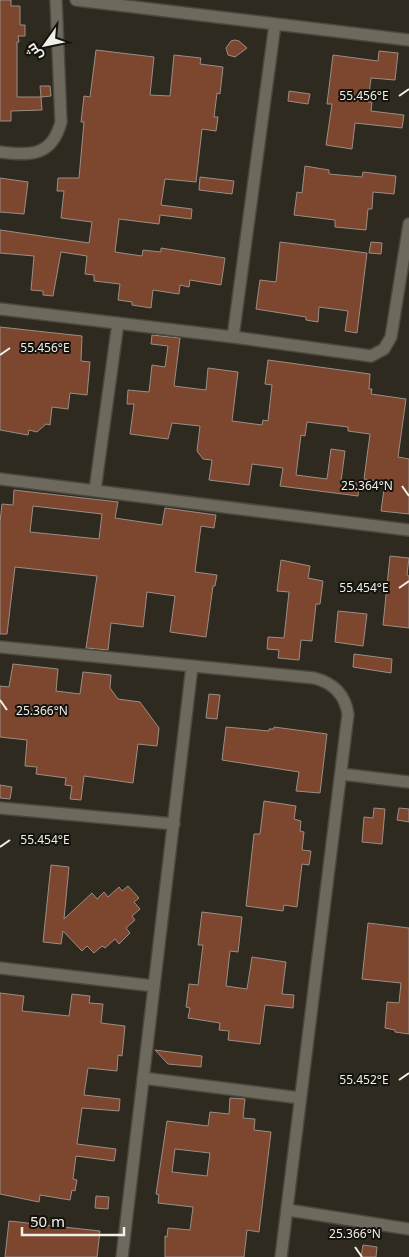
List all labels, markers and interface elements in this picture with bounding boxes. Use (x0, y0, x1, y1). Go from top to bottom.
north arrow (20, 20, 70, 70)
text: ش (21, 40, 47, 65)
text: 55.456°E (339, 87, 389, 104)
text: 55.456°E (20, 339, 70, 356)
text: 25.364°N (341, 477, 393, 494)
text: 55.454°E (339, 579, 389, 596)
text: 25.366°N (16, 702, 68, 719)
text: 55.454°E (20, 831, 70, 848)
text: 55.452°E (339, 1071, 389, 1088)
scale bar (22, 1204, 125, 1236)
text: 50 m (30, 1211, 65, 1231)
text: 25.366°N (329, 1225, 381, 1242)

